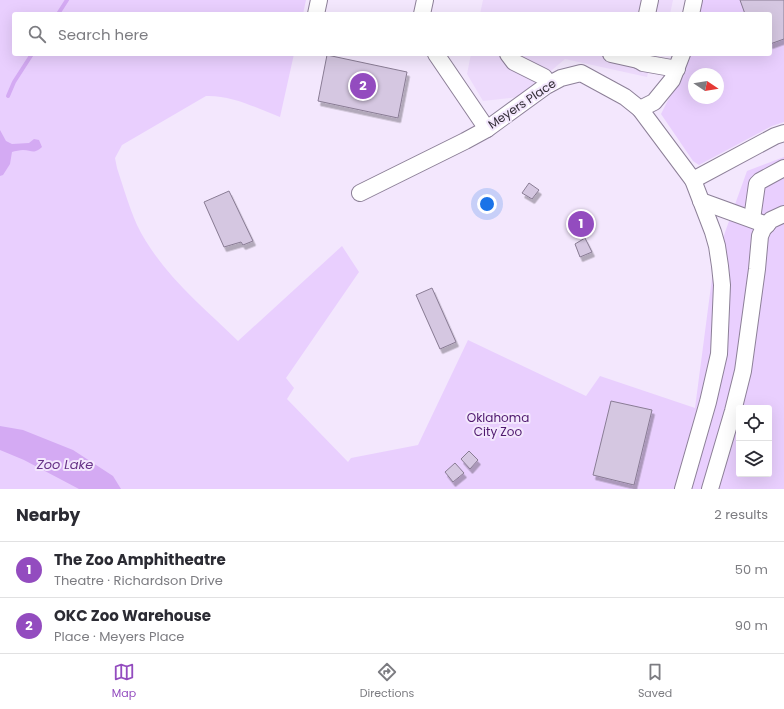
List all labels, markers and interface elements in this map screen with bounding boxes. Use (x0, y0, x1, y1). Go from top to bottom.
search box (12, 12, 772, 56)
icon: search (26, 23, 48, 45)
text: Search here (58, 24, 148, 45)
north arrow (688, 68, 724, 104)
pin: 2 (350, 71, 376, 101)
street label: Meyers Place (484, 75, 559, 133)
your location (477, 194, 497, 214)
pin: 1 (568, 209, 594, 239)
map controls (736, 405, 772, 477)
button: locate (736, 405, 772, 441)
park label: Oklahoma City Zoo (467, 409, 529, 440)
button: layers (736, 441, 772, 477)
water label: Zoo Lake (36, 455, 93, 474)
text: Nearby (16, 503, 80, 527)
text: 2 results (714, 505, 768, 524)
text: The Zoo Amphitheatre (54, 549, 226, 570)
text: 1 (27, 560, 31, 579)
text: 50 m (735, 560, 768, 579)
text: Theatre · Richardson Drive (54, 571, 223, 590)
text: OKC Zoo Warehouse (54, 605, 211, 626)
text: 2 (25, 616, 33, 635)
text: 90 m (735, 616, 768, 635)
text: Place · Meyers Place (54, 627, 184, 646)
tab: Map (112, 661, 136, 702)
tab: Directions (360, 661, 414, 702)
tab: Saved (638, 661, 672, 702)

